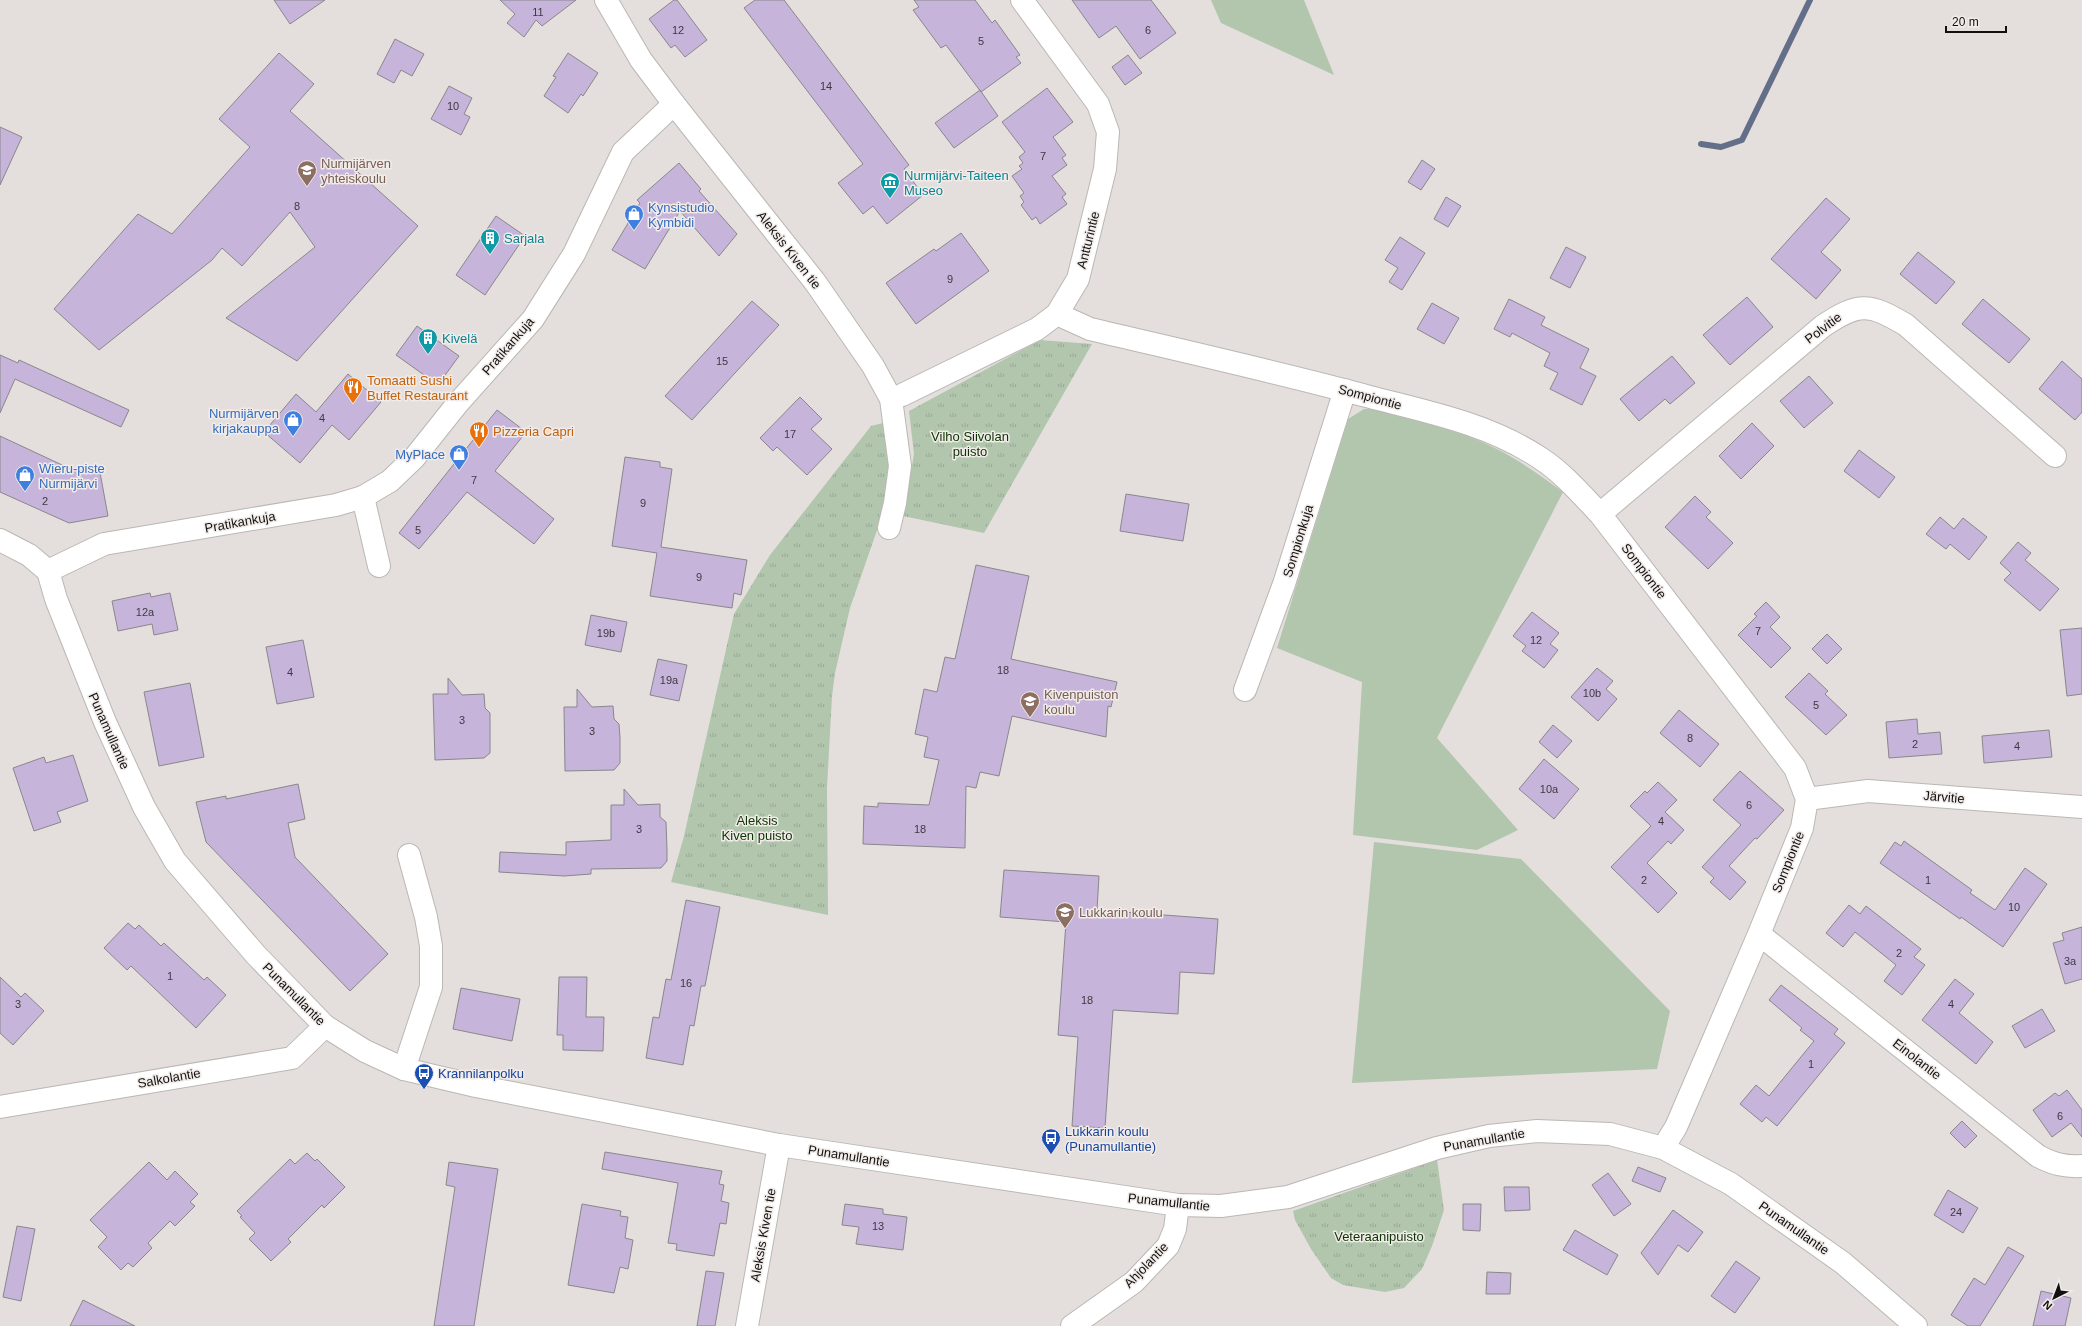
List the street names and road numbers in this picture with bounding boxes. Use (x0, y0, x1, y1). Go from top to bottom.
street label: Aleksis Kiven tie (754, 208, 824, 292)
street label: Antturintie (1074, 210, 1102, 270)
street label: Polvitie (1802, 309, 1844, 347)
street label: Pratikankuja (479, 314, 538, 378)
street label: Sompiontie (1337, 381, 1403, 413)
street label: Sompionkuja (1280, 502, 1316, 579)
street label: Pratikankuja (203, 508, 277, 536)
street label: Sompiontie (1618, 541, 1670, 601)
street label: Punamullantie (85, 690, 133, 772)
street label: Järvitie (1923, 788, 1965, 806)
street label: Sompiontie (1769, 829, 1807, 895)
street label: Punamullantie (260, 960, 328, 1028)
street label: Einolantie (1890, 1036, 1944, 1082)
street label: Salkolantie (136, 1065, 202, 1091)
street label: Punamullantie (1442, 1125, 1526, 1155)
street label: Punamullantie (807, 1142, 891, 1170)
street label: Aleksis Kiven tie (747, 1187, 779, 1283)
street label: Punamullantie (1127, 1190, 1211, 1214)
street label: Punamullantie (1756, 1198, 1832, 1258)
street label: Ahjolantie (1121, 1239, 1171, 1291)

